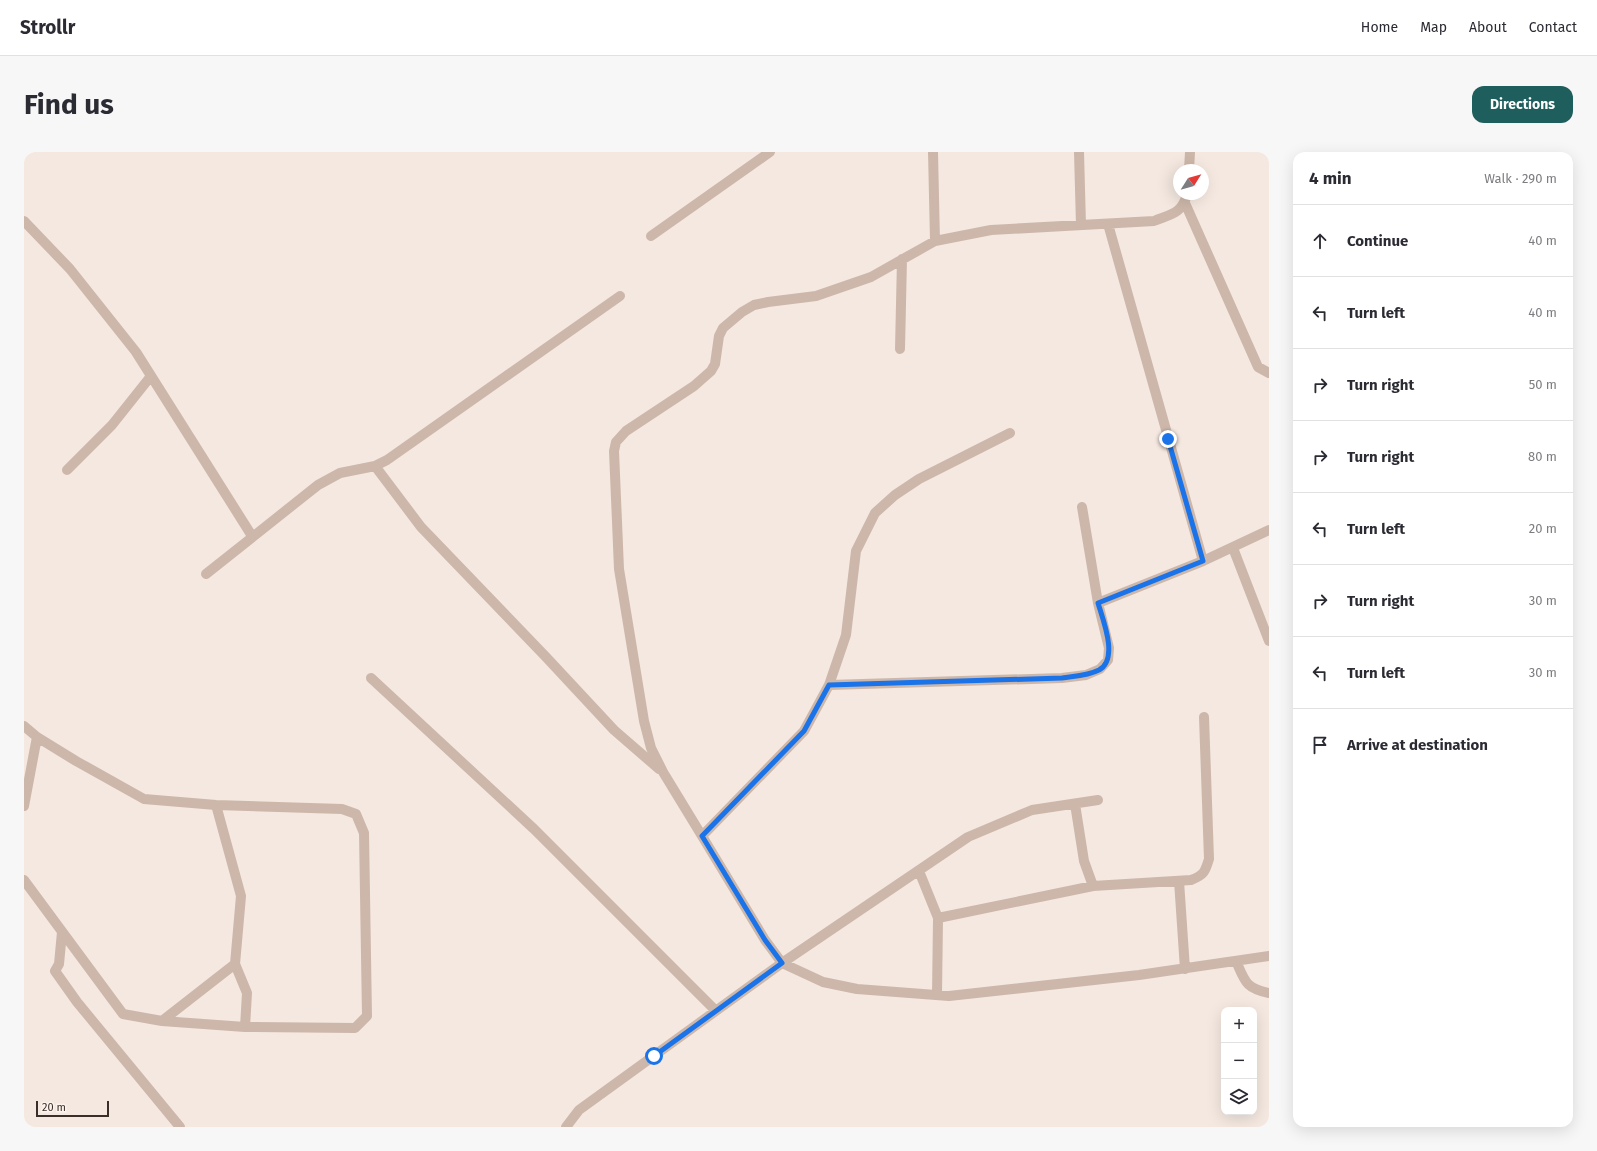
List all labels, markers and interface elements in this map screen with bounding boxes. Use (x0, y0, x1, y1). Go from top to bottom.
text: Strollr (20, 16, 75, 39)
text: Home (1361, 19, 1398, 36)
text: Map (1420, 19, 1447, 36)
text: About (1469, 19, 1507, 36)
text: Contact (1529, 19, 1577, 36)
button: Directions (1472, 86, 1573, 123)
text: Find us (24, 88, 114, 121)
north arrow (1173, 164, 1209, 200)
text: 4 min (1309, 168, 1352, 189)
text: Walk · 290 m (1484, 171, 1557, 186)
icon: ahead (1309, 230, 1331, 252)
text: Continue (1347, 232, 1408, 250)
text: 40 m (1528, 233, 1557, 248)
icon: left (1309, 302, 1331, 324)
text: Turn left (1347, 304, 1405, 322)
text: 40 m (1528, 305, 1557, 320)
icon: right (1309, 374, 1331, 396)
text: Turn right (1347, 376, 1414, 394)
text: 50 m (1529, 377, 1557, 392)
route end (1159, 430, 1177, 448)
icon: right (1309, 446, 1331, 468)
text: Turn right (1347, 448, 1414, 466)
text: 80 m (1528, 449, 1557, 464)
icon: left (1309, 518, 1331, 540)
text: Turn left (1347, 520, 1405, 538)
text: 20 m (1529, 521, 1557, 536)
icon: right (1309, 590, 1331, 612)
text: Turn right (1347, 592, 1414, 610)
text: 30 m (1529, 593, 1557, 608)
icon: left (1309, 662, 1331, 684)
text: Turn left (1347, 664, 1405, 682)
text: 30 m (1529, 665, 1557, 680)
icon: arrive (1309, 734, 1331, 756)
text: Arrive at destination (1347, 736, 1488, 754)
map controls (1221, 1007, 1257, 1115)
button: + (1221, 1007, 1257, 1043)
button: − (1221, 1043, 1257, 1079)
route start (645, 1047, 663, 1065)
button: layers (1221, 1079, 1257, 1115)
scale bar (36, 1099, 109, 1118)
text: 20 m (42, 1101, 66, 1114)

